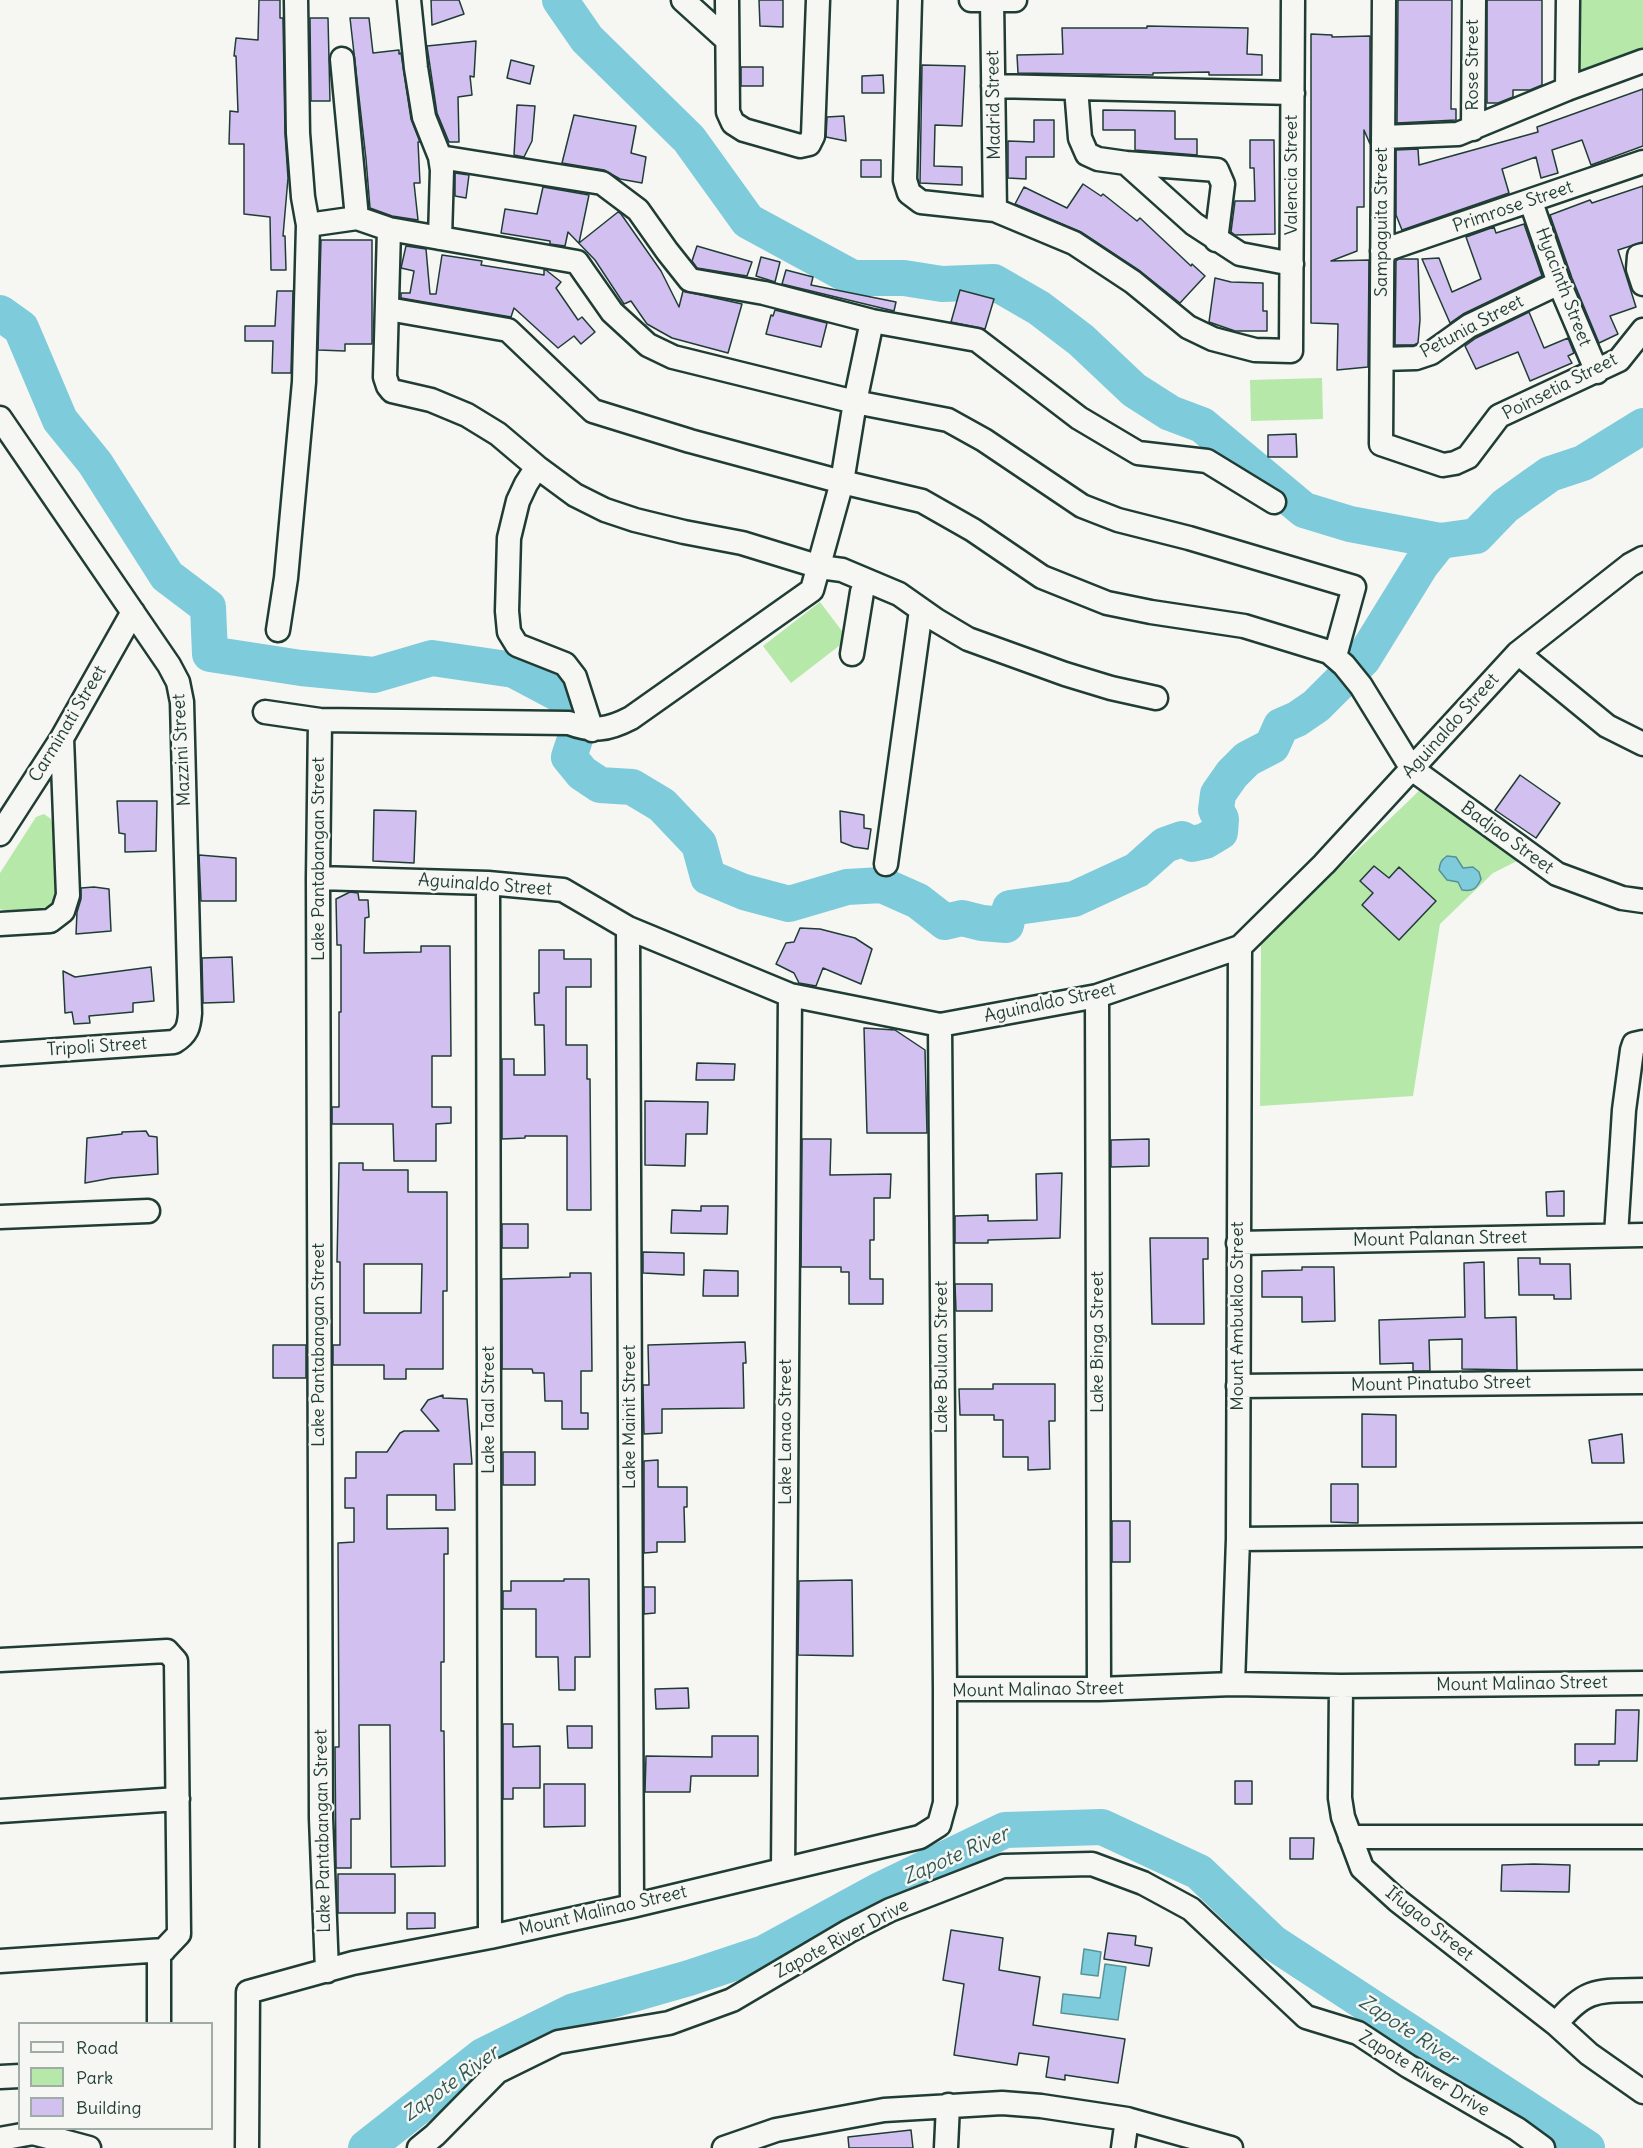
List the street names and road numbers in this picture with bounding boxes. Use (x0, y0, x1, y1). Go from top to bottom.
street label: Rose Street (1462, 19, 1484, 111)
street label: Madrid Street (982, 50, 1006, 160)
street label: Valencia Street (1281, 115, 1303, 235)
street label: Sampaguita Street (1371, 147, 1393, 297)
street label: Primrose Street (1450, 176, 1576, 238)
street label: Hyacinth Street (1530, 225, 1596, 349)
street label: Petunia Street (1417, 291, 1527, 363)
street label: Poinsetia Street (1499, 349, 1621, 425)
street label: Carminati Street (25, 662, 111, 786)
street label: Aguinaldo Street (1398, 669, 1504, 783)
street label: Mazzini Street (168, 693, 196, 807)
street label: Lake Pantabangan Street (308, 757, 330, 961)
street label: Badjao Street (1456, 797, 1558, 879)
street label: Aguinaldo Street (417, 870, 553, 900)
street label: Aguinaldo Street (982, 979, 1118, 1027)
street label: Tripoli Street (46, 1033, 148, 1061)
street label: Mount Ambuklao Street (1227, 1221, 1249, 1411)
street label: Mount Palanan Street (1353, 1227, 1527, 1251)
street label: Lake Pantabangan Street (308, 1243, 330, 1447)
street label: Lake Binga Street (1087, 1271, 1109, 1413)
street label: Lake Buluan Street (931, 1281, 953, 1433)
street label: Lake Mainit Street (619, 1345, 641, 1489)
street label: Lake Taal Street (478, 1346, 500, 1474)
street label: Lake Lanao Street (775, 1359, 797, 1505)
street label: Mount Pinatubo Street (1351, 1372, 1531, 1396)
street label: Mount Malinao Street (1436, 1672, 1608, 1696)
street label: Mount Malinao Street (952, 1678, 1124, 1702)
street label: Lake Pantabangan Street (310, 1729, 336, 1933)
street label: Mount Malinao Street (517, 1881, 689, 1941)
street label: Ifugao Street (1381, 1882, 1477, 1966)
street label: Zapote River Drive (771, 1895, 913, 1983)
street label: Zapote River Drive (1355, 2027, 1493, 2121)

